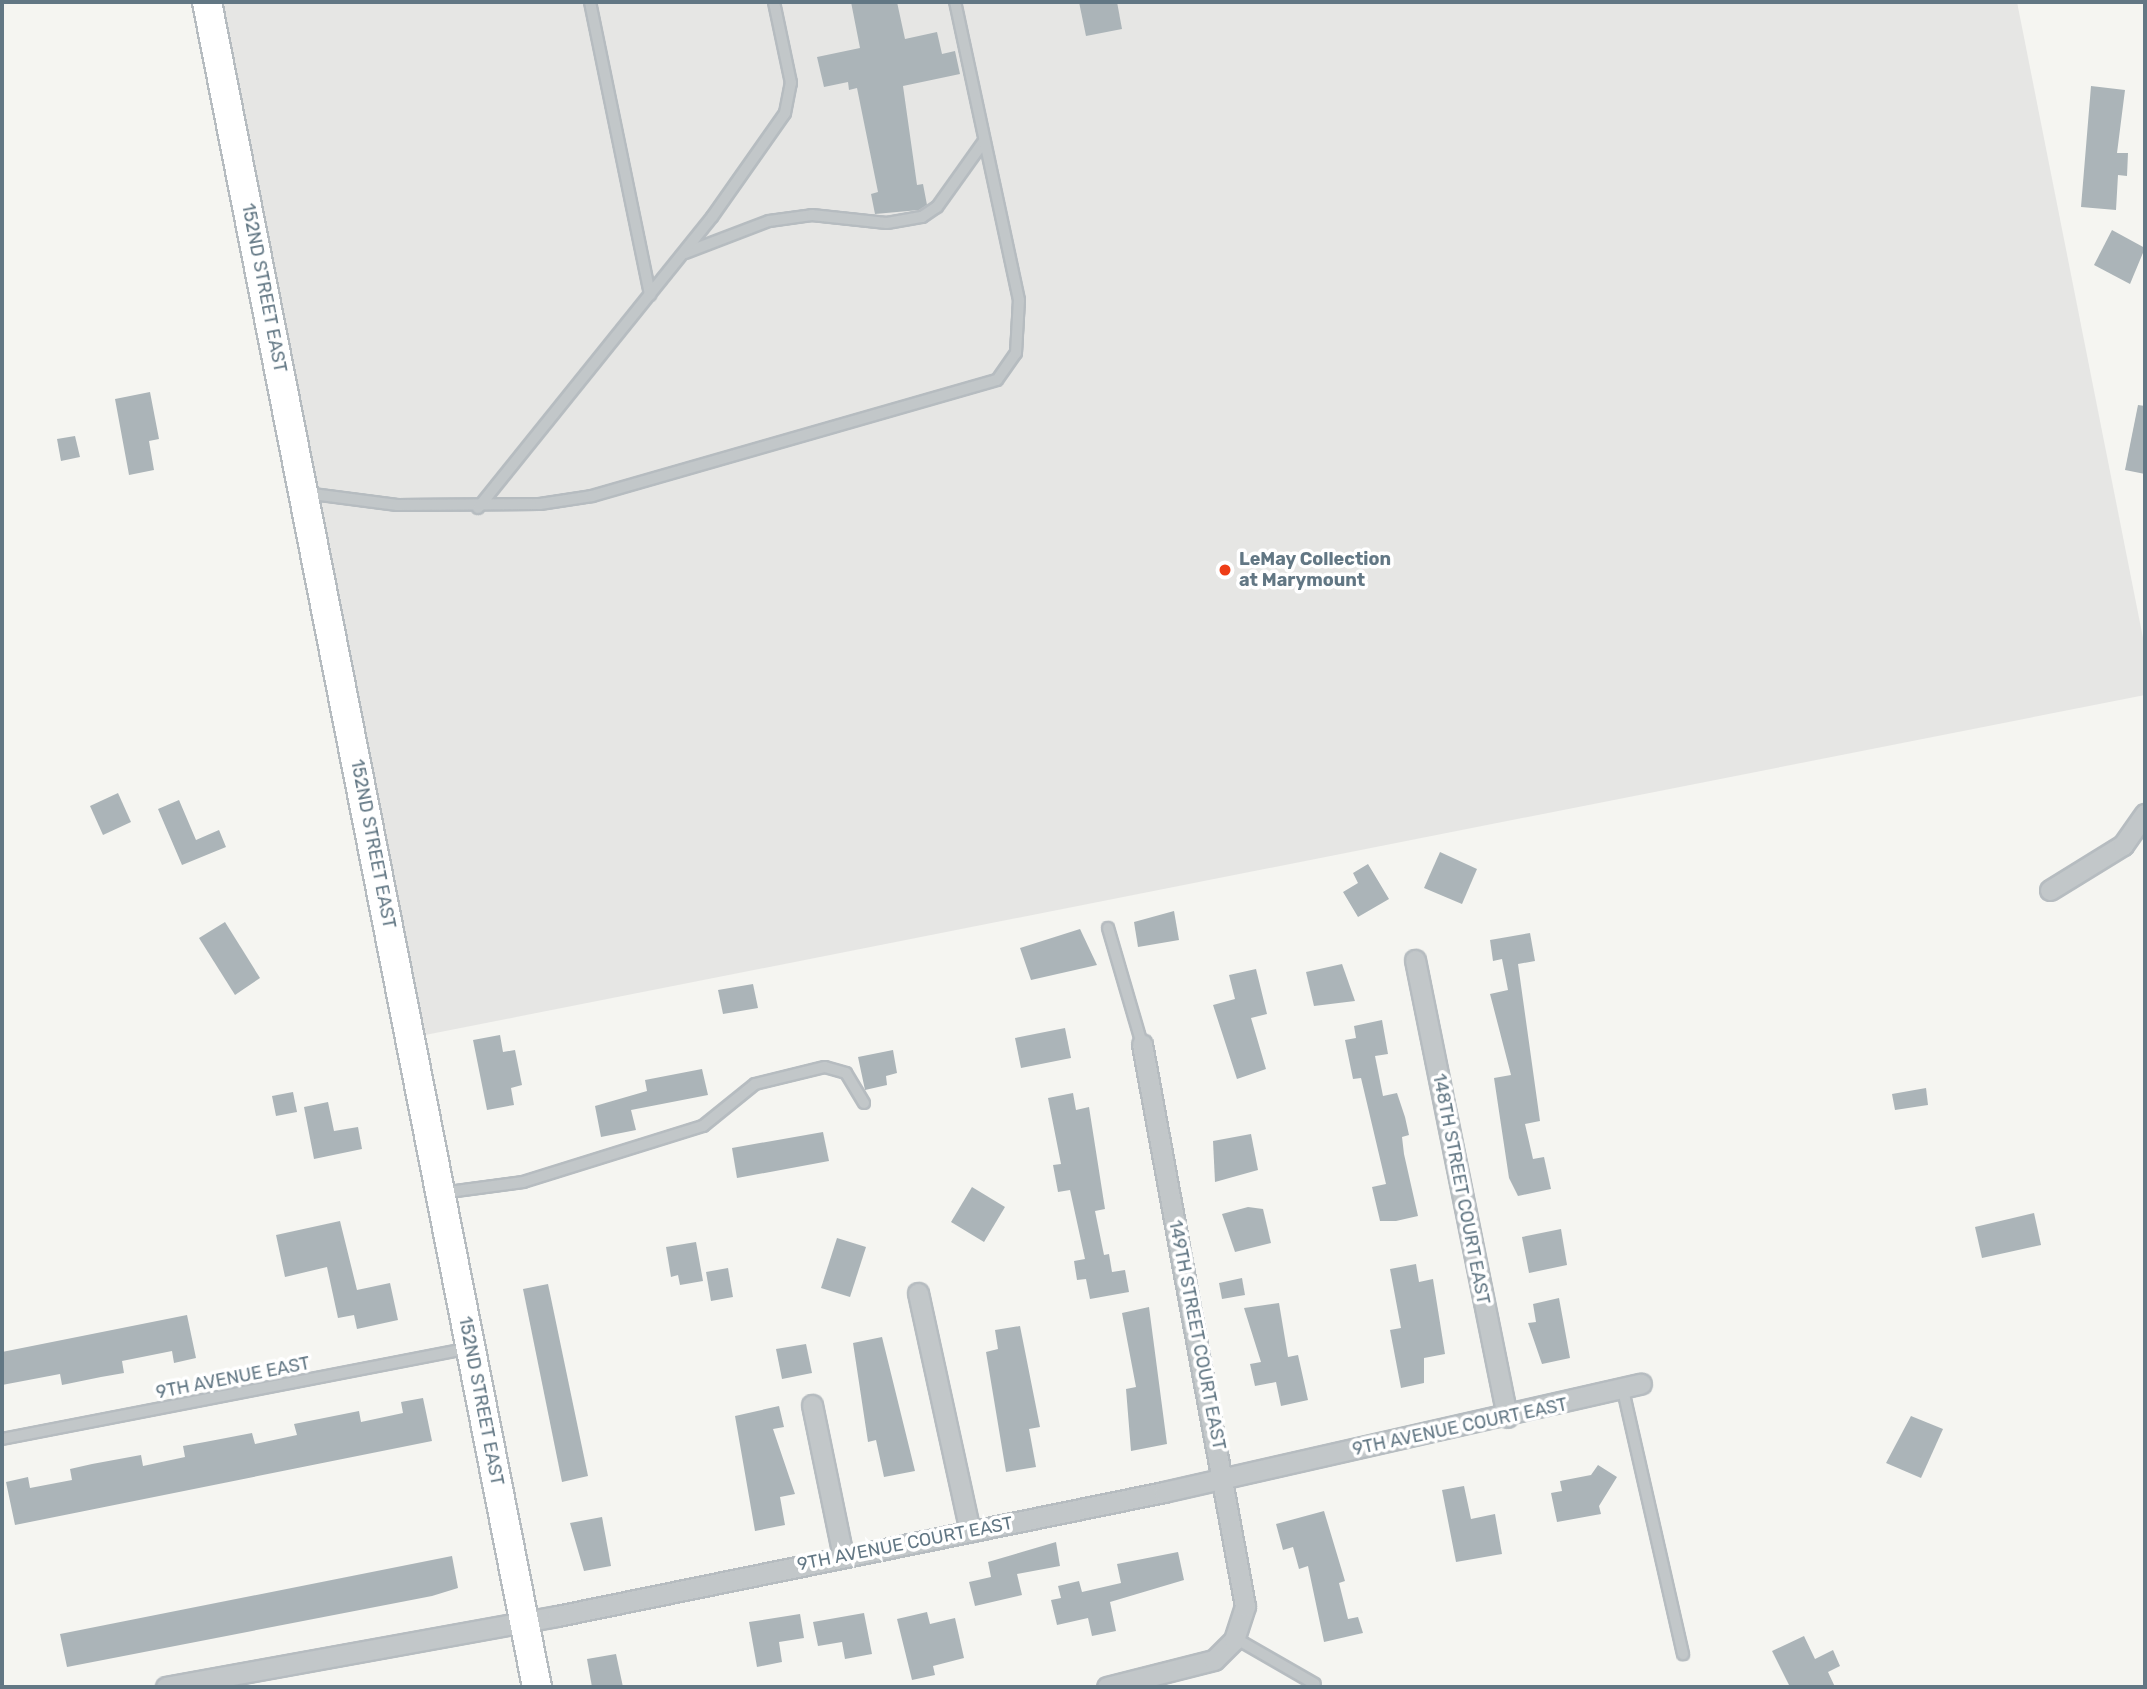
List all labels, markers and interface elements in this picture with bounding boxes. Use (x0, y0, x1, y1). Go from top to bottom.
street label: 152ND STREET EAST (237, 201, 291, 375)
place label: LeMay Collection at Marymount (1239, 549, 1392, 592)
marker: LeMay Collection at Marymount (1217, 562, 1233, 578)
street label: 152ND STREET EAST (346, 757, 400, 931)
street label: 148TH STREET COURT EAST (1428, 1071, 1494, 1307)
street label: 149TH STREET COURT EAST (1164, 1218, 1230, 1452)
street label: 152ND STREET EAST (454, 1314, 508, 1488)
street label: 9TH AVENUE EAST (154, 1352, 312, 1404)
street label: 9TH AVENUE COURT EAST (1350, 1394, 1570, 1460)
street label: 9TH AVENUE COURT EAST (795, 1512, 1015, 1576)

